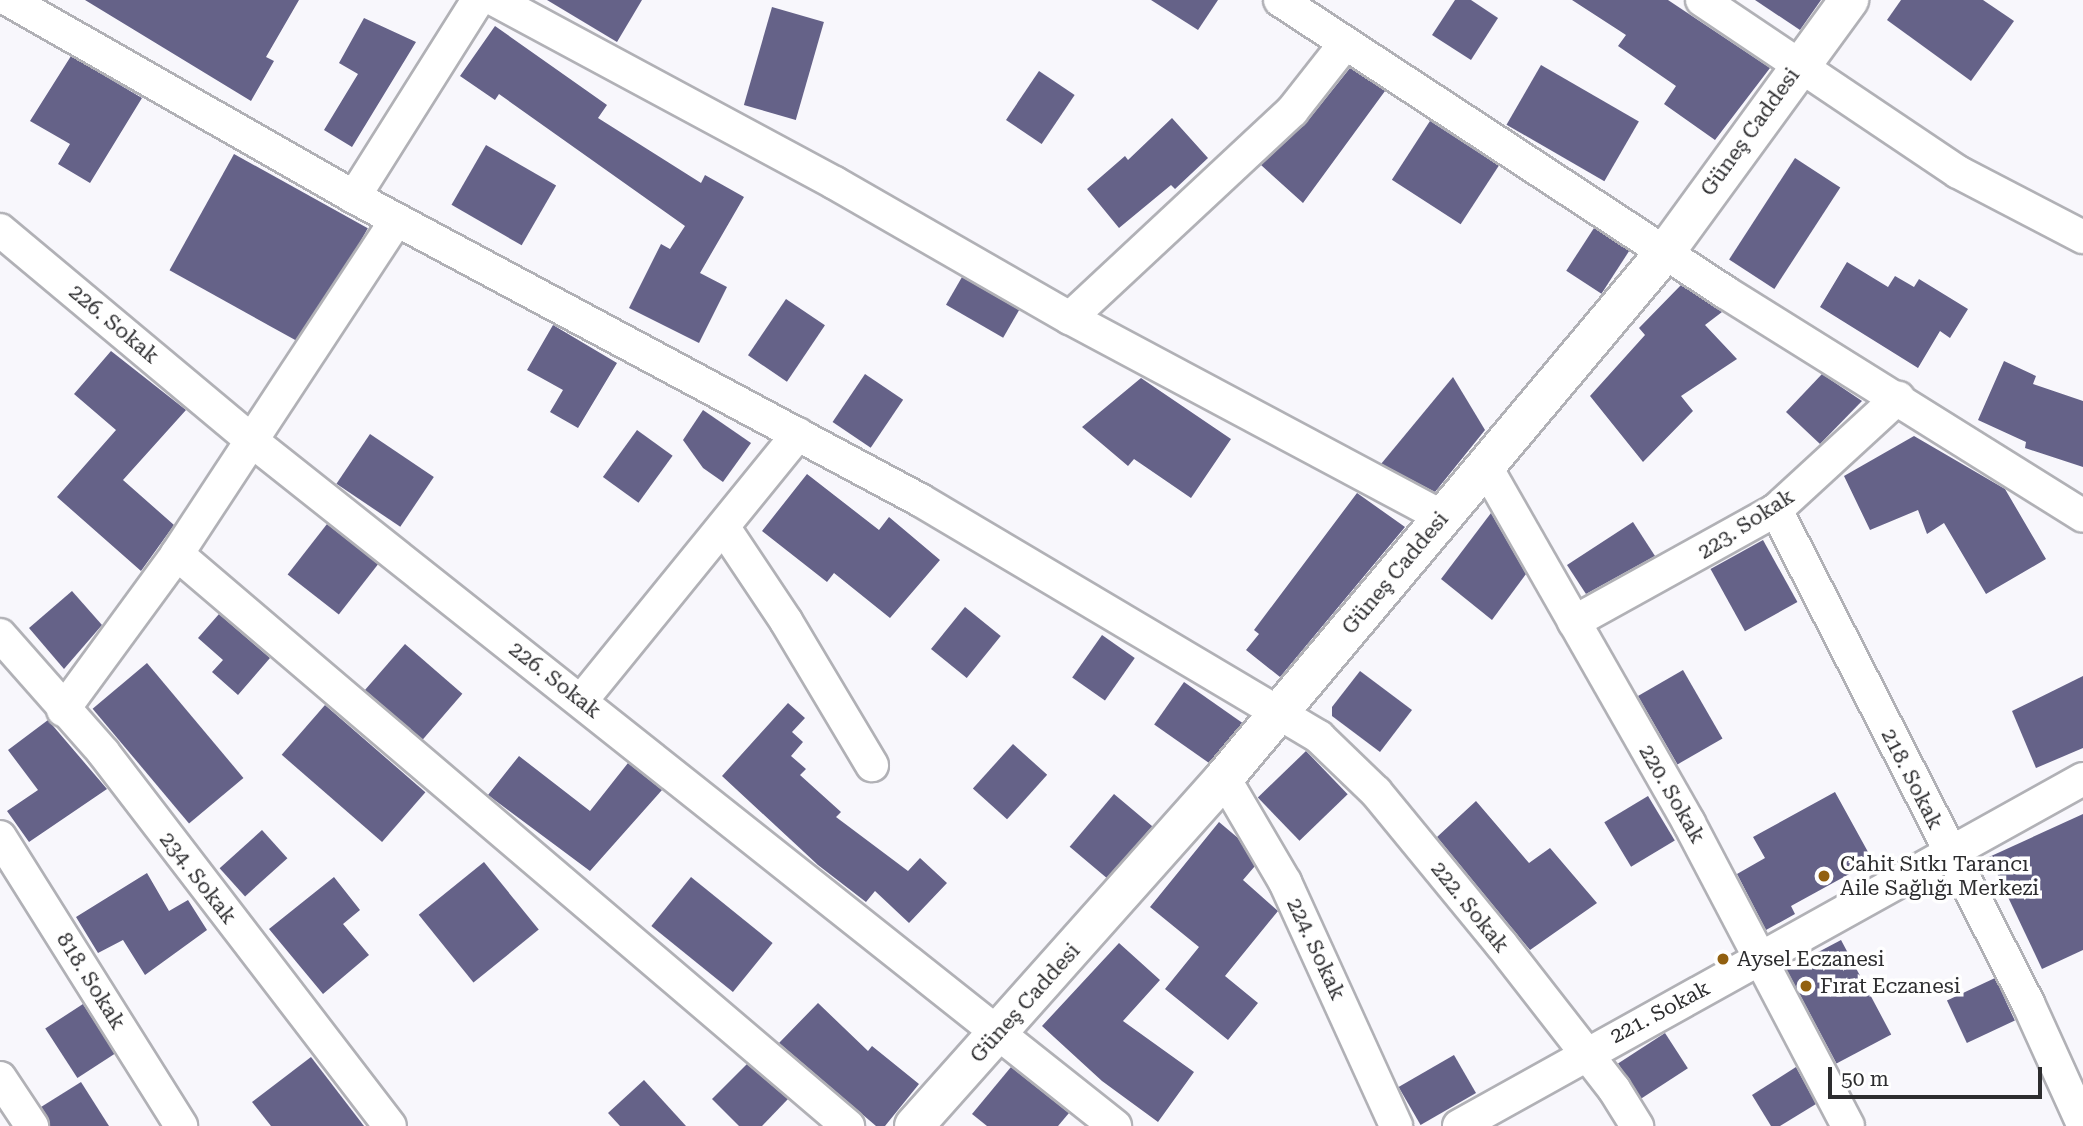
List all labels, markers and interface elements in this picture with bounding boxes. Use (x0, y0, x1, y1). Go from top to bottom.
street label: Güneş Caddesi (1695, 63, 1805, 201)
street label: 226. Sokak (64, 279, 164, 369)
street label: 223. Sokak (1693, 484, 1799, 564)
street label: Güneş Caddesi (1337, 507, 1453, 639)
street label: 226. Sokak (504, 636, 606, 724)
street label: 218. Sokak (1876, 724, 1948, 834)
street label: 220. Sokak (1634, 740, 1710, 848)
street label: 234. Sokak (154, 827, 242, 929)
place label: Cahit Sıtkı Tarancı Aile Sağlığı Merkezi (1840, 851, 2039, 901)
street label: 222. Sokak (1426, 856, 1514, 958)
marker: Cahit Sıtkı Tarancı Aile Sağlığı Merkezi (1814, 866, 1834, 886)
street label: 224. Sokak (1281, 894, 1351, 1004)
street label: 818. Sokak (51, 928, 131, 1034)
street label: Güneş Caddesi (965, 938, 1085, 1068)
place label: Aysel Eczanesi (1737, 946, 1885, 972)
marker: Aysel Eczanesi (1715, 951, 1731, 967)
place label: Fırat Eczanesi (1820, 973, 1960, 999)
street label: 221. Sokak (1606, 975, 1714, 1049)
marker: Fırat Eczanesi (1798, 978, 1814, 994)
scale bar (1831, 1052, 2044, 1096)
text: 50 m (1841, 1067, 1889, 1091)

